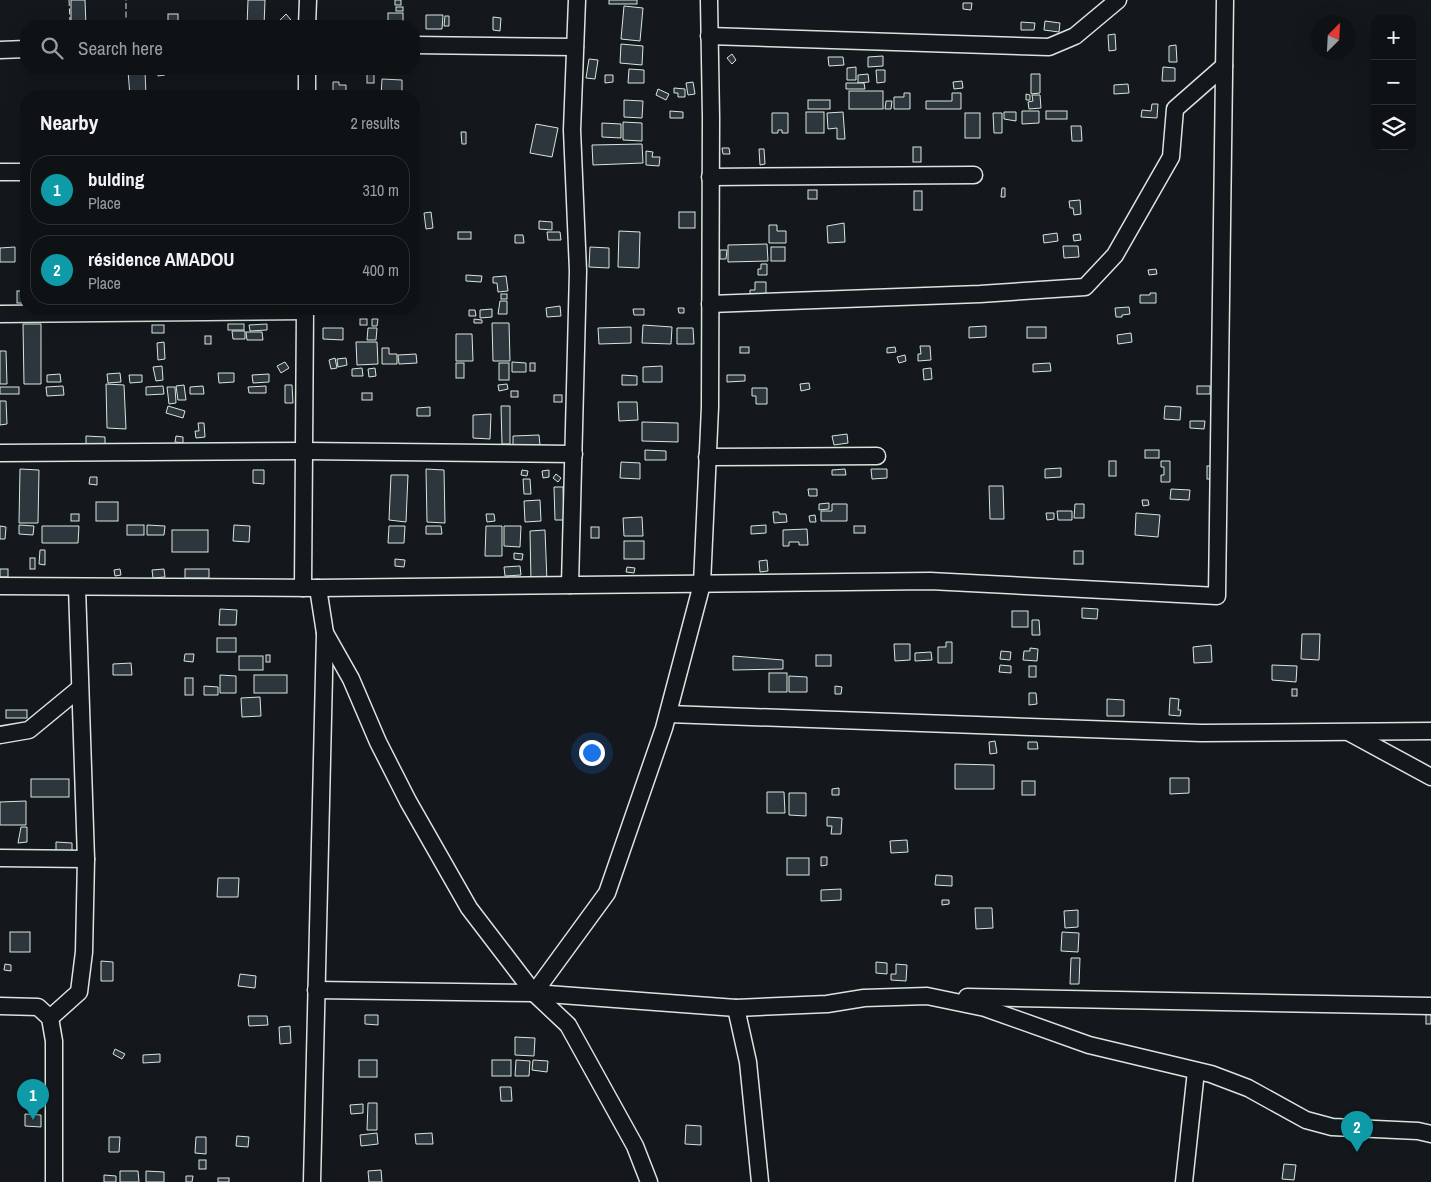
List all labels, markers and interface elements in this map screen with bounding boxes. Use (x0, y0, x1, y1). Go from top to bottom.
north arrow (1311, 15, 1356, 60)
map controls (1371, 15, 1416, 150)
button: + (1371, 15, 1416, 60)
search box (20, 20, 420, 75)
icon: search (38, 34, 66, 62)
text: Search here (78, 35, 163, 61)
button: − (1371, 60, 1416, 105)
button: layers (1371, 105, 1416, 150)
text: Nearby (40, 108, 98, 137)
text: 2 results (350, 112, 400, 134)
text: bulding (88, 166, 144, 192)
text: 1 (53, 179, 61, 201)
text: 310 m (363, 179, 399, 201)
text: Place (88, 192, 121, 214)
text: résidence AMADOU (88, 246, 235, 272)
text: 2 (53, 259, 61, 281)
text: 400 m (363, 259, 399, 281)
text: Place (88, 272, 121, 294)
your location (579, 740, 605, 766)
pin: 1 (17, 1079, 49, 1120)
pin: 2 (1341, 1111, 1373, 1152)

